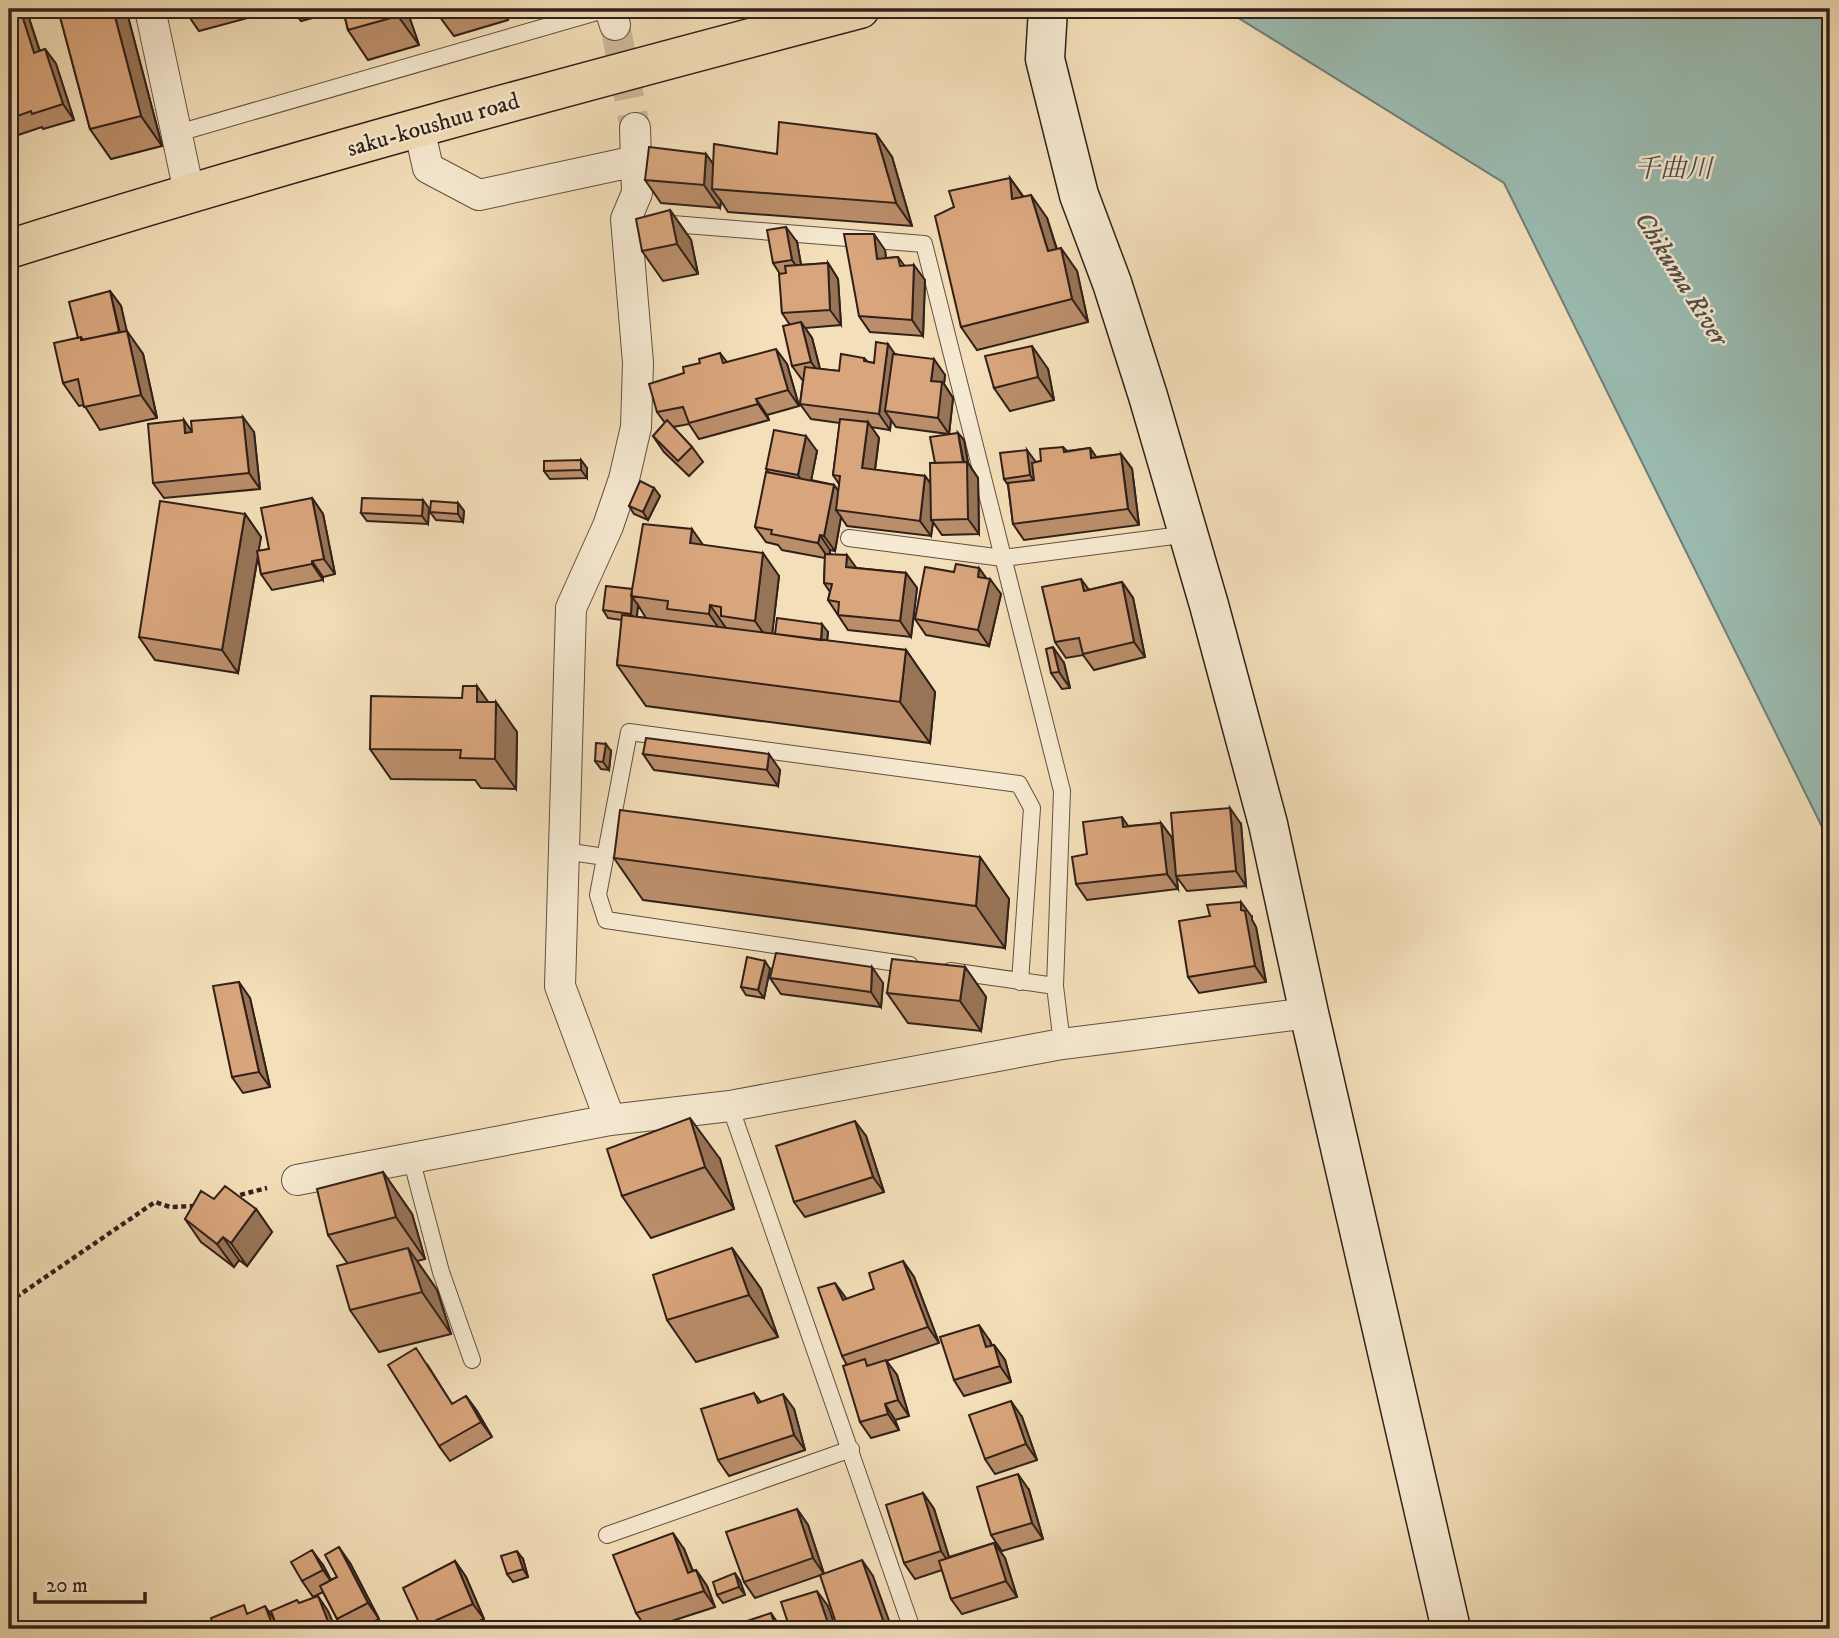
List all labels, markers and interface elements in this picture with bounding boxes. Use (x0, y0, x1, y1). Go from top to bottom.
street label: saku-koushuu road (344, 86, 523, 164)
water label: 千曲川 (1634, 153, 1715, 186)
water label: Chikuma River (1627, 206, 1736, 353)
scale bar (35, 1561, 145, 1605)
text: 20 m (46, 1573, 88, 1599)

